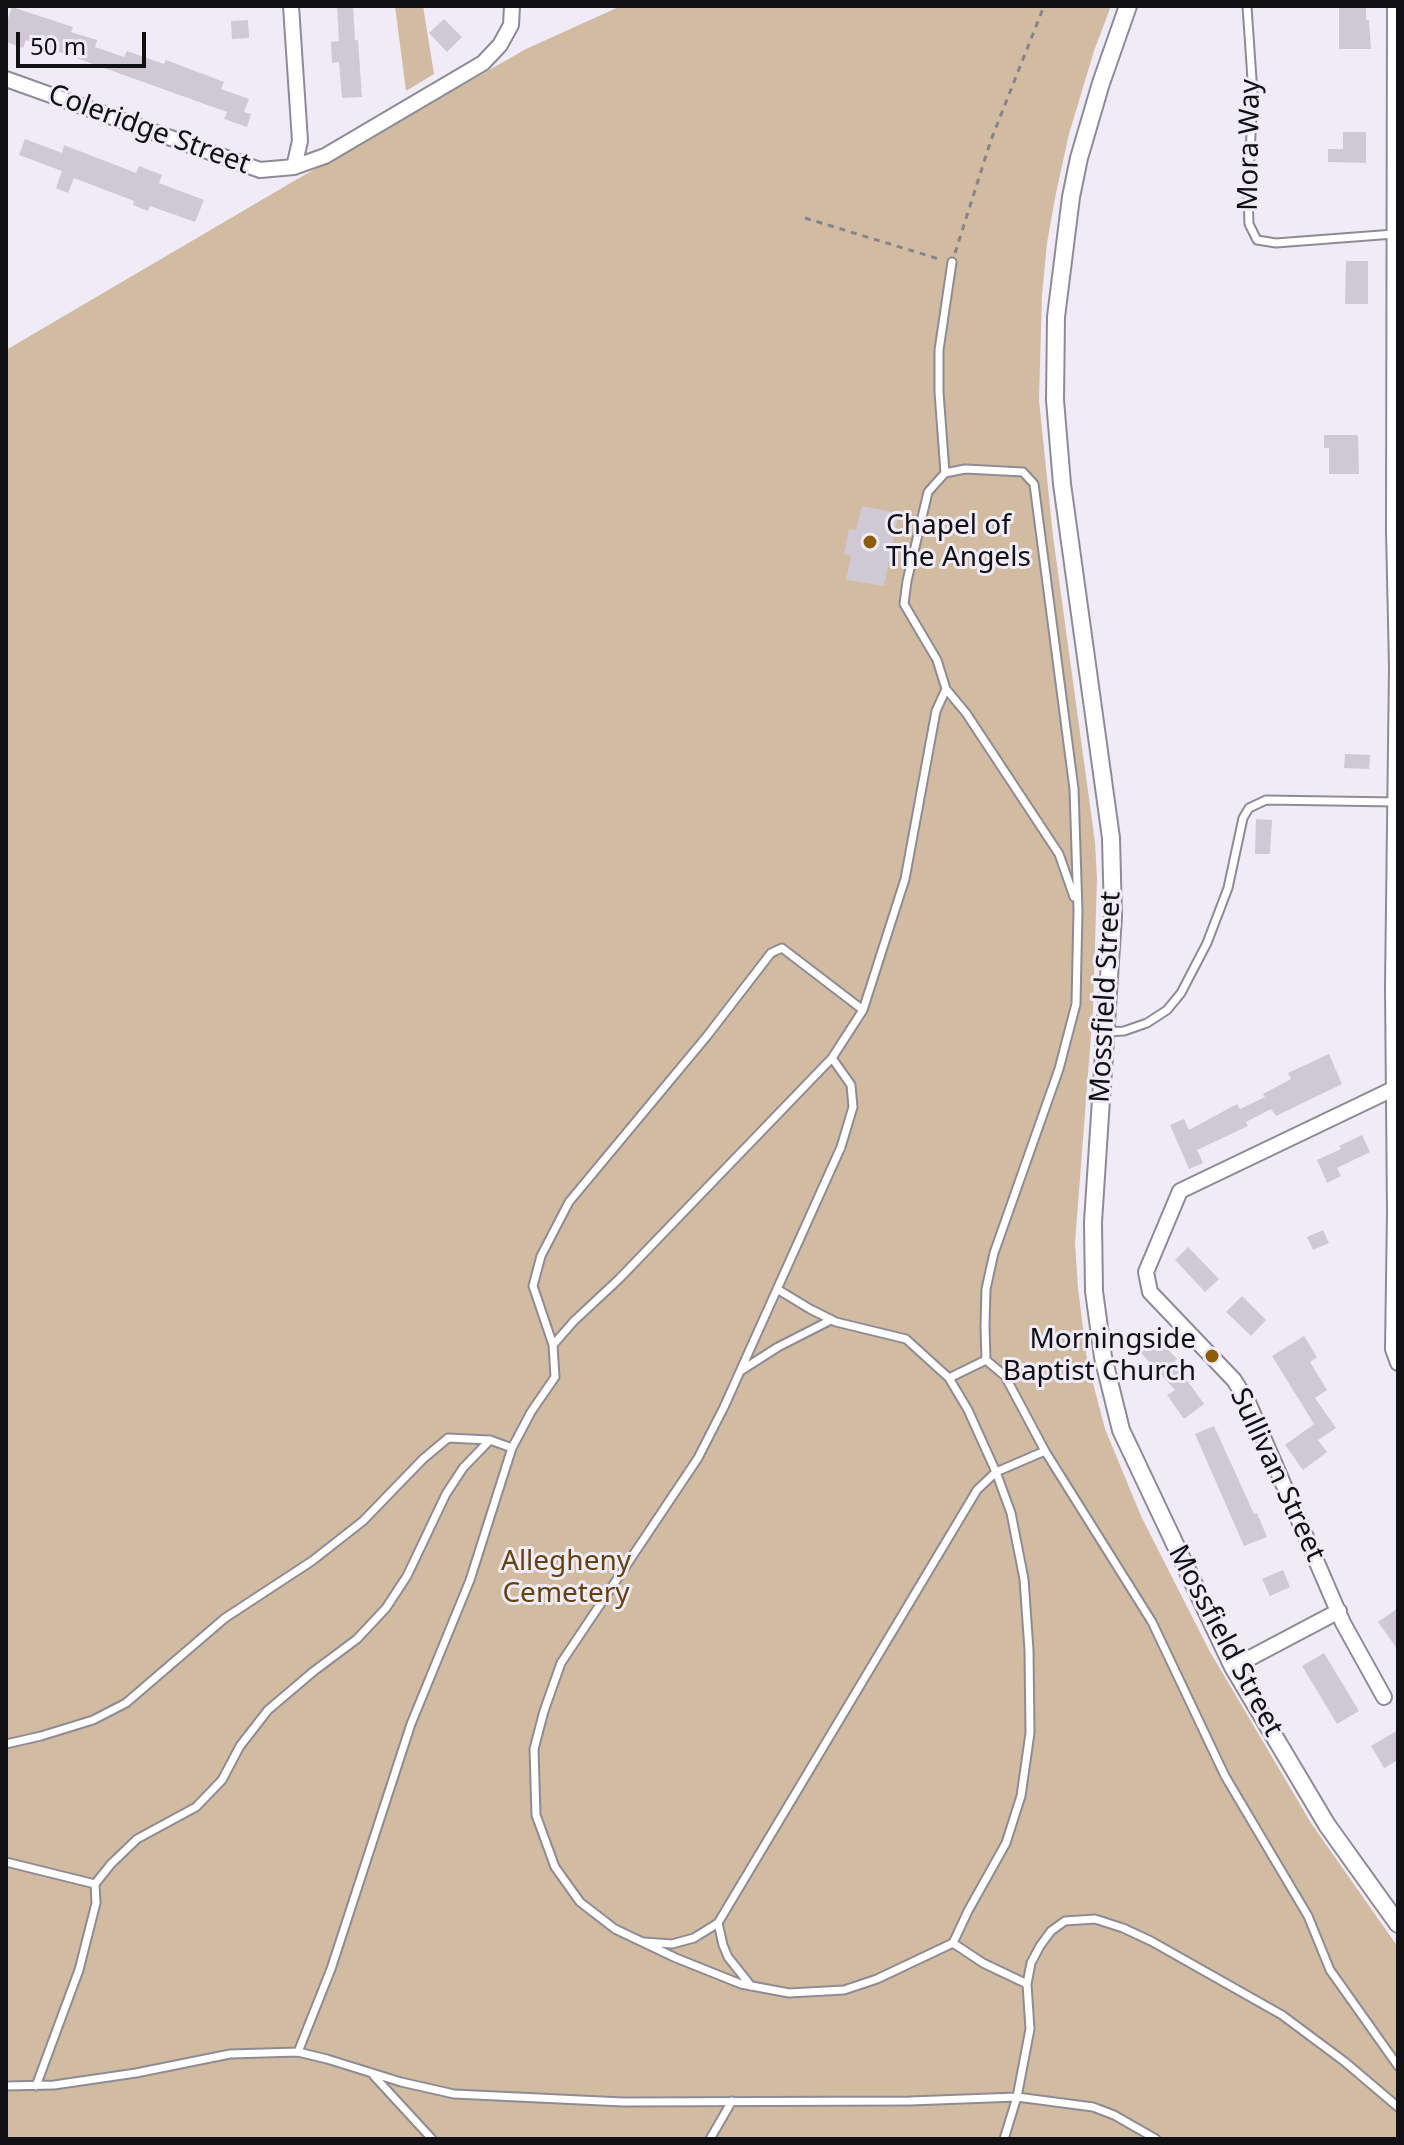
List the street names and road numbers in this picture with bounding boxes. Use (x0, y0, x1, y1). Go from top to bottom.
street label: Coleridge Street (44, 78, 254, 182)
street label: Mora Way (1232, 79, 1268, 211)
street label: Mossfield Street (1084, 890, 1128, 1104)
street label: Sullivan Street (1222, 1383, 1332, 1567)
street label: Mossfield Street (1160, 1540, 1290, 1742)

